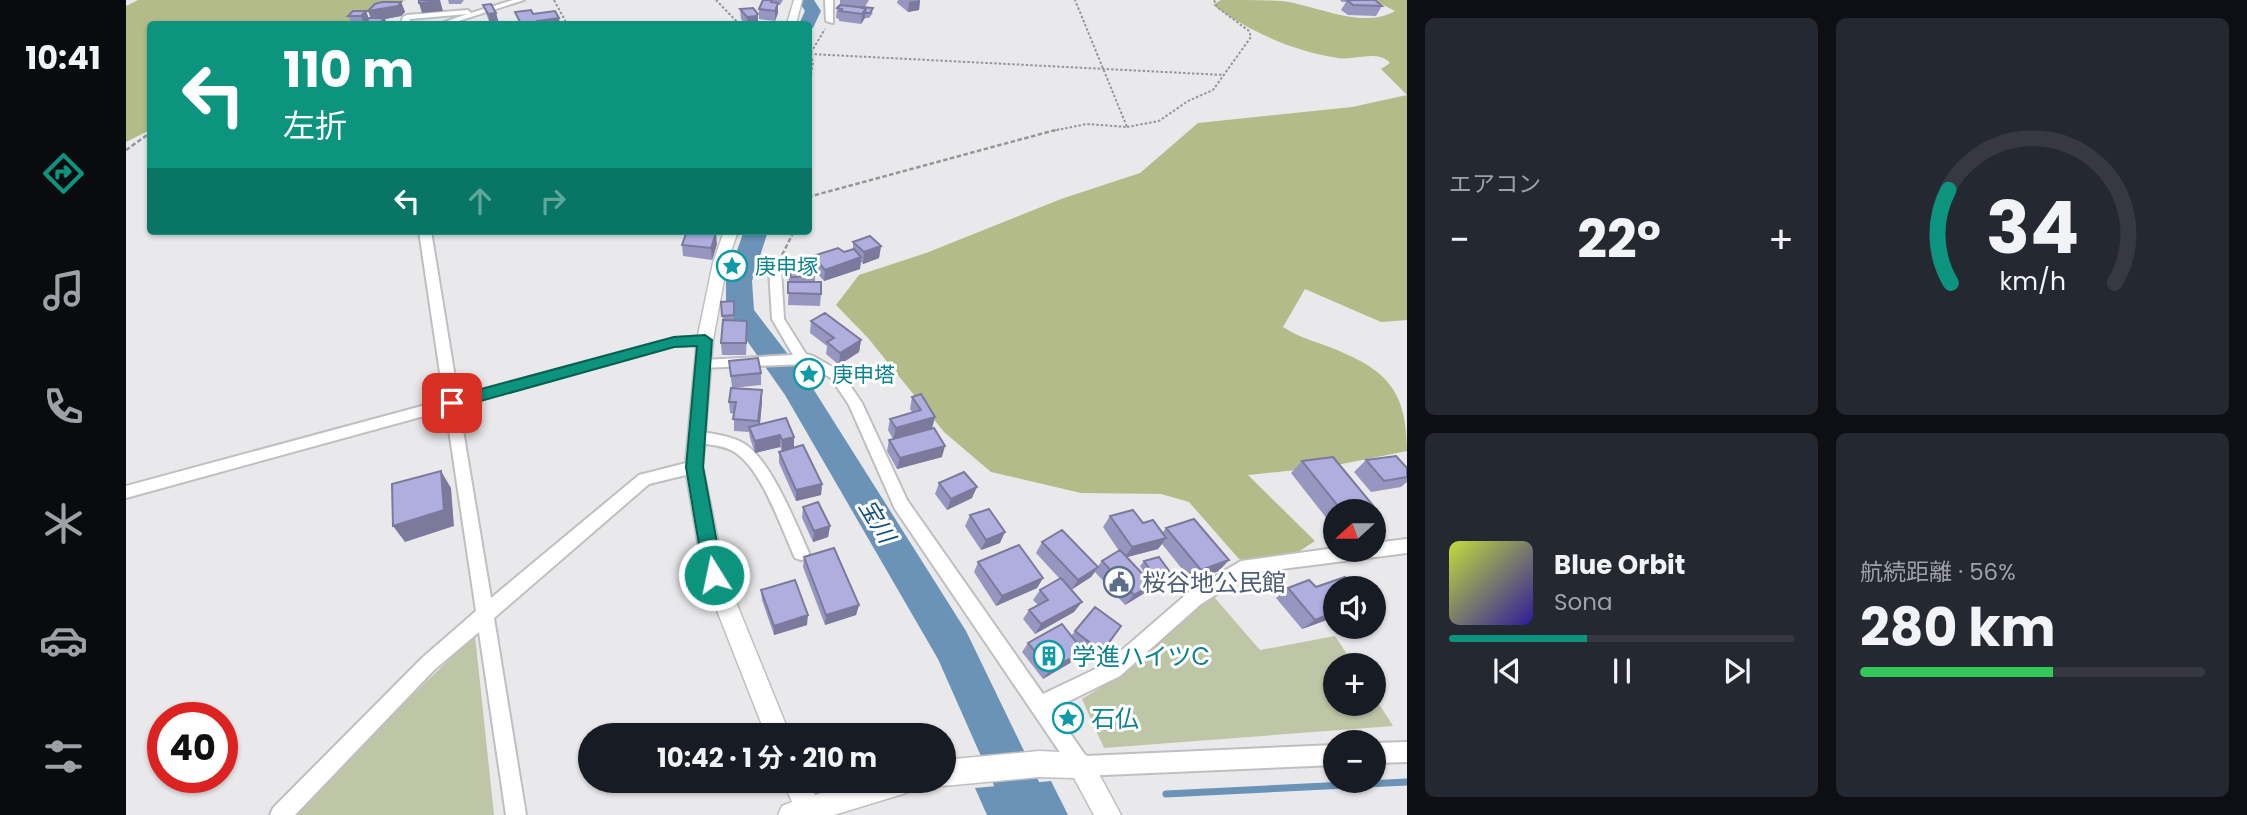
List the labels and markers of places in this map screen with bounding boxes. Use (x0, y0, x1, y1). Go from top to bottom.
place icon: 庚申塚 (715, 249, 749, 283)
place label: 庚申塚 (755, 252, 818, 281)
place icon: 庚申塔 (792, 357, 826, 391)
place label: 庚申塔 (832, 360, 895, 389)
pin (422, 373, 482, 433)
public building icon: 桜谷地公民館 (1102, 565, 1136, 599)
place label: 桜谷地公民館 (1142, 566, 1286, 599)
building icon: 学進ハイツC (1032, 639, 1066, 673)
place label: 学進ハイツC (1072, 640, 1210, 673)
place icon: 石仏 (1051, 701, 1085, 735)
place label: 石仏 (1091, 702, 1139, 735)

